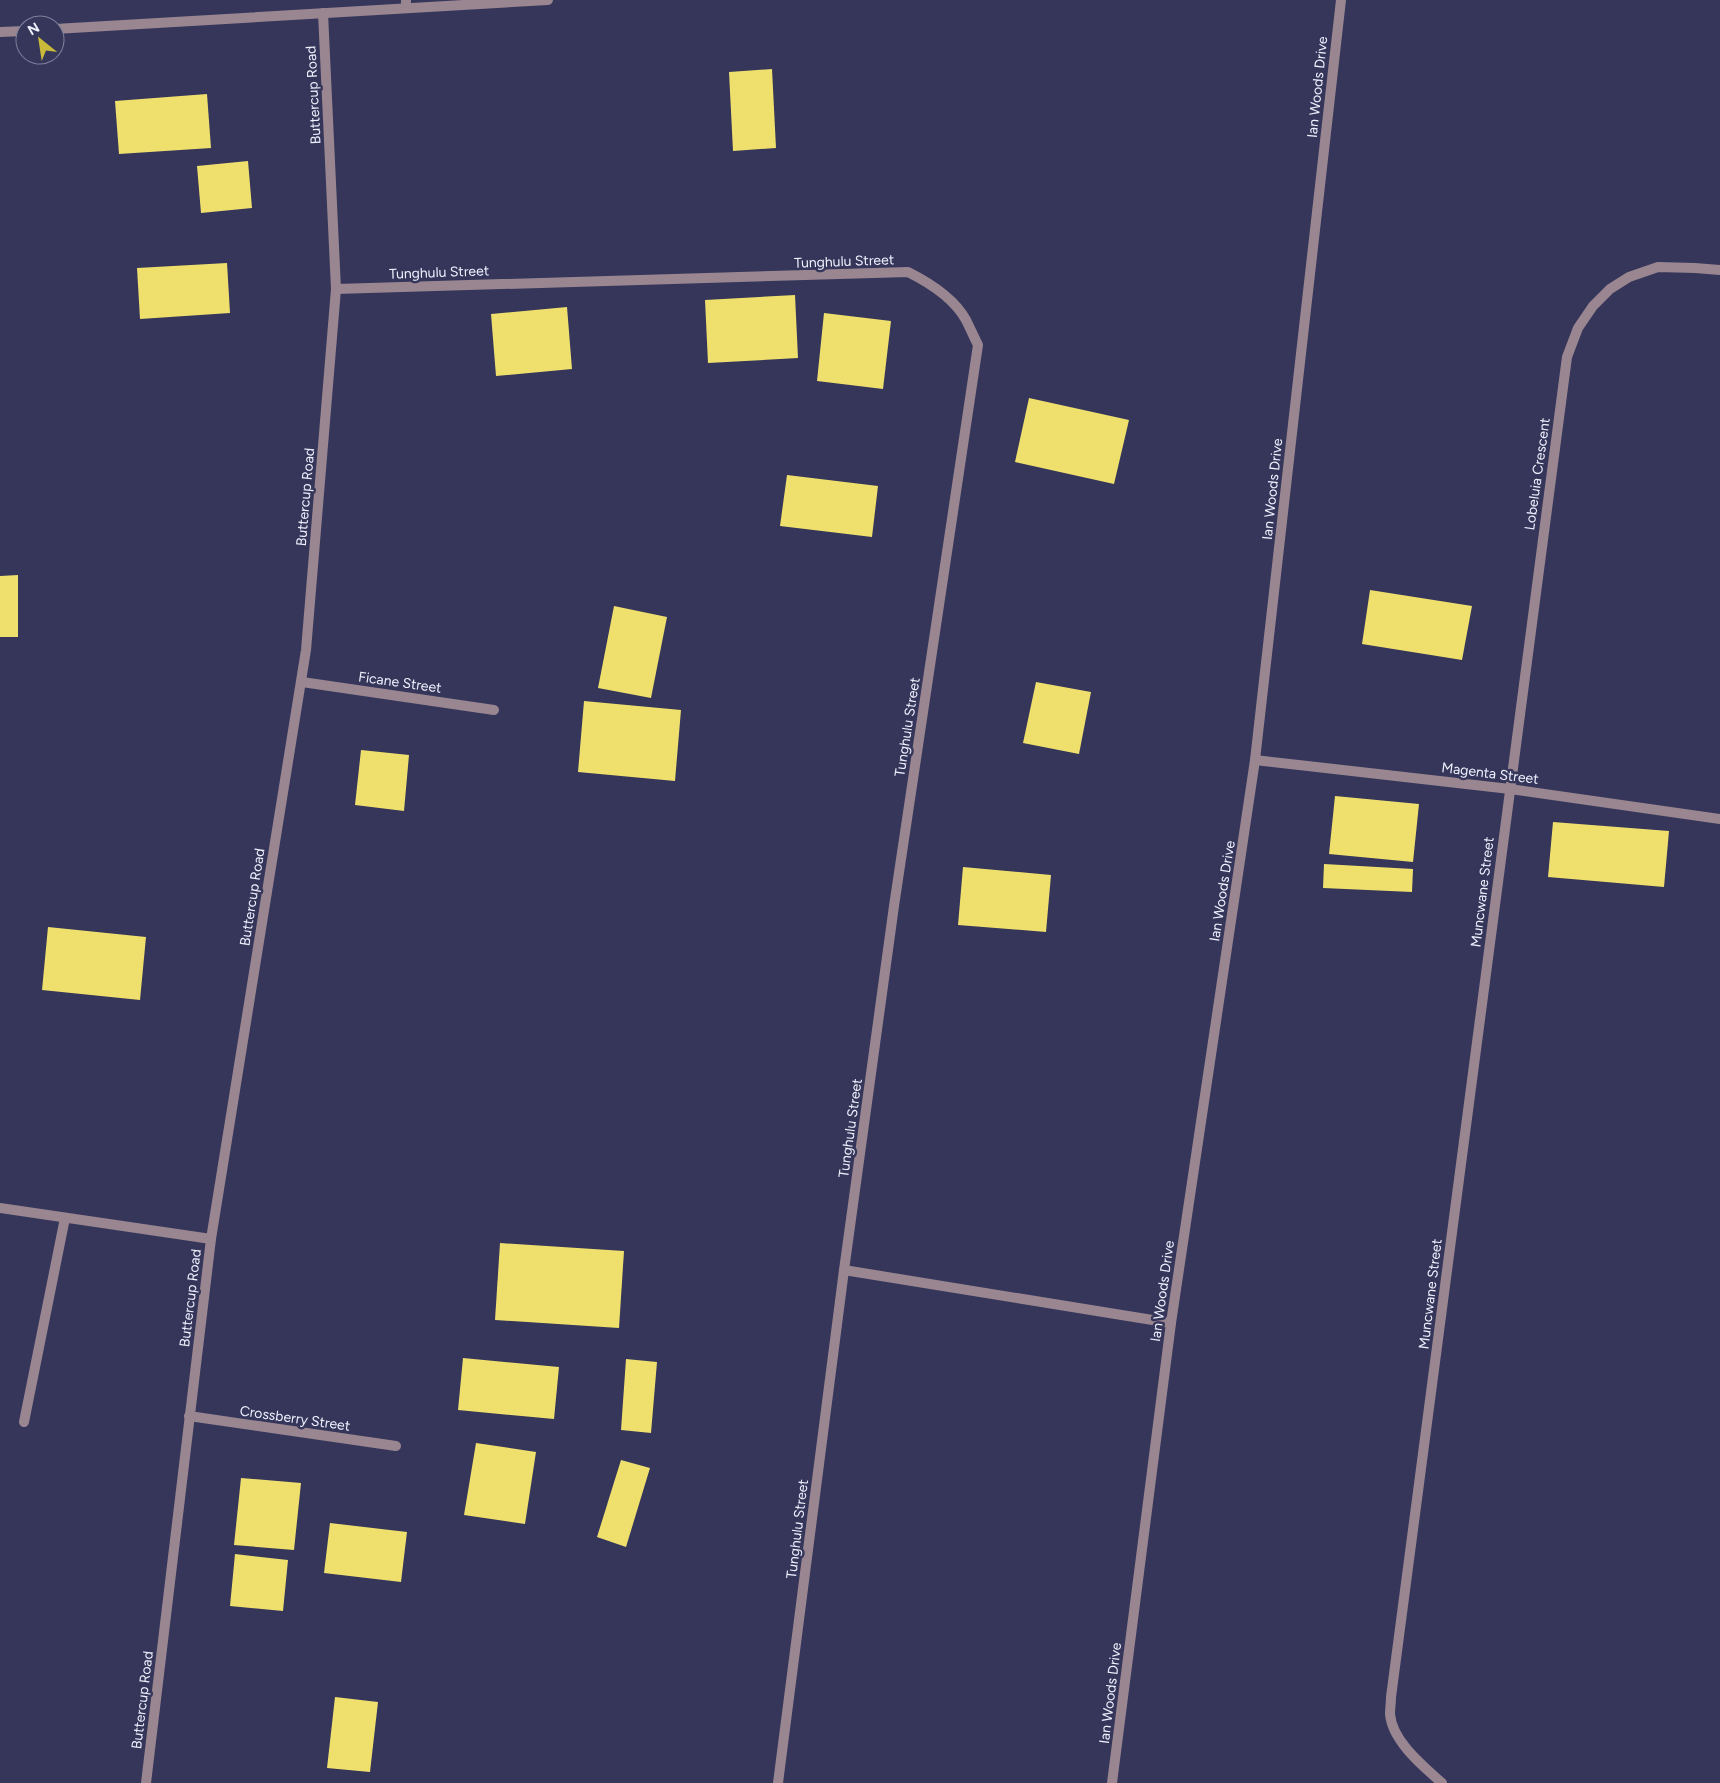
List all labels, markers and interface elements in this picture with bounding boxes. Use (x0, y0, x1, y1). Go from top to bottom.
north arrow (15, 15, 65, 65)
text: N (25, 19, 43, 39)
street label: Ian Woods Drive (1304, 35, 1331, 139)
street label: Buttercup Road (302, 45, 325, 145)
street label: Tunghulu Street (794, 251, 894, 272)
street label: Tunghulu Street (389, 262, 489, 283)
street label: Lobeluia Crescent (1521, 417, 1554, 531)
street label: Ian Woods Drive (1259, 437, 1286, 541)
street label: Buttercup Road (293, 447, 318, 547)
street label: Ficane Street (357, 668, 443, 697)
street label: Tunghulu Street (891, 676, 924, 778)
street label: Magenta Street (1440, 759, 1539, 788)
street label: Muncwane Street (1467, 836, 1498, 948)
street label: Ian Woods Drive (1206, 839, 1239, 943)
street label: Buttercup Road (236, 847, 269, 947)
street label: Tunghulu Street (835, 1077, 866, 1179)
street label: Muncwane Street (1415, 1238, 1446, 1350)
street label: Ian Woods Drive (1147, 1239, 1178, 1343)
street label: Buttercup Road (176, 1248, 205, 1348)
street label: Crossberry Street (239, 1402, 351, 1435)
street label: Tunghulu Street (783, 1478, 812, 1580)
street label: Ian Woods Drive (1096, 1641, 1125, 1745)
street label: Buttercup Road (128, 1650, 157, 1750)

